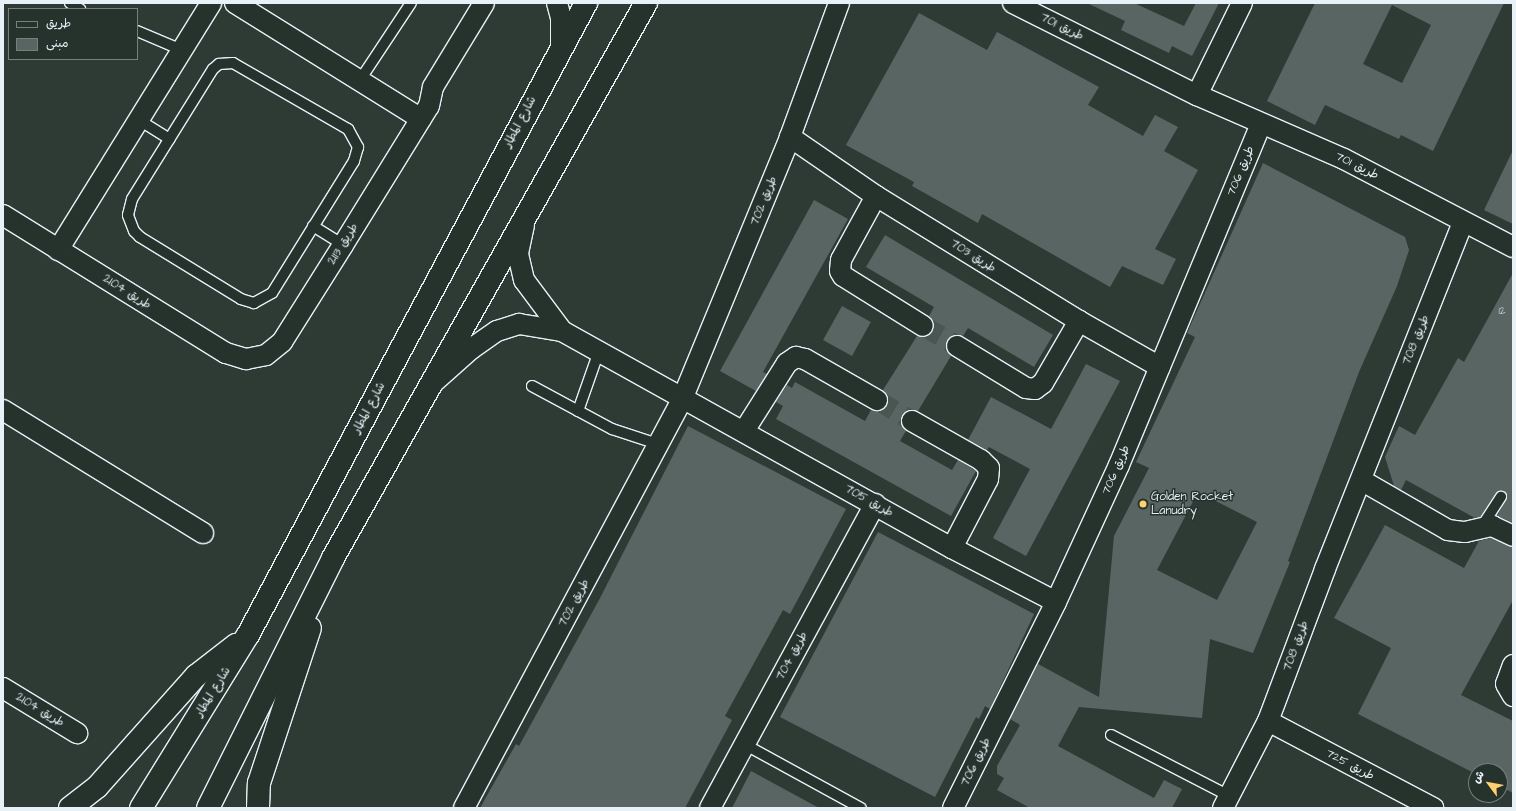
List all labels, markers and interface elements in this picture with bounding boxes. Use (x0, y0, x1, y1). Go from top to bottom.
legend (8, 8, 138, 60)
street label: طريق 701 (1038, 10, 1086, 44)
text: طريق (46, 15, 71, 32)
text: مبنى (46, 35, 69, 52)
street label: شارع المطار (501, 94, 539, 150)
street label: طريق 706 (1224, 144, 1258, 198)
street label: طريق 701 (1333, 149, 1381, 183)
street label: طريق 702 (748, 174, 780, 228)
street label: طريق 2113 (325, 221, 361, 267)
street label: طريق 703 (948, 236, 998, 276)
street label: طريق 2104 (100, 272, 154, 312)
house number: 12 (1498, 306, 1506, 318)
street label: طريق 708 (1399, 313, 1433, 367)
street label: شارع المطار (350, 380, 388, 436)
street label: طريق 706 (1099, 443, 1133, 497)
street label: طريق 705 (842, 482, 896, 520)
place label: Golden Rocket Lanudry (1151, 490, 1233, 518)
marker: Golden Rocket Lanudry (1138, 499, 1148, 509)
street label: طريق 702 (555, 577, 593, 629)
street label: طريق 708 (1280, 619, 1312, 673)
street label: طريق 704 (773, 629, 811, 683)
street label: شارع المطار (192, 664, 234, 720)
street label: طريق 2104 (13, 690, 67, 730)
street label: طريق 706 (958, 735, 994, 789)
street label: طريق 725 (1323, 746, 1377, 784)
north arrow (1468, 763, 1508, 803)
text: ش (1469, 768, 1488, 786)

